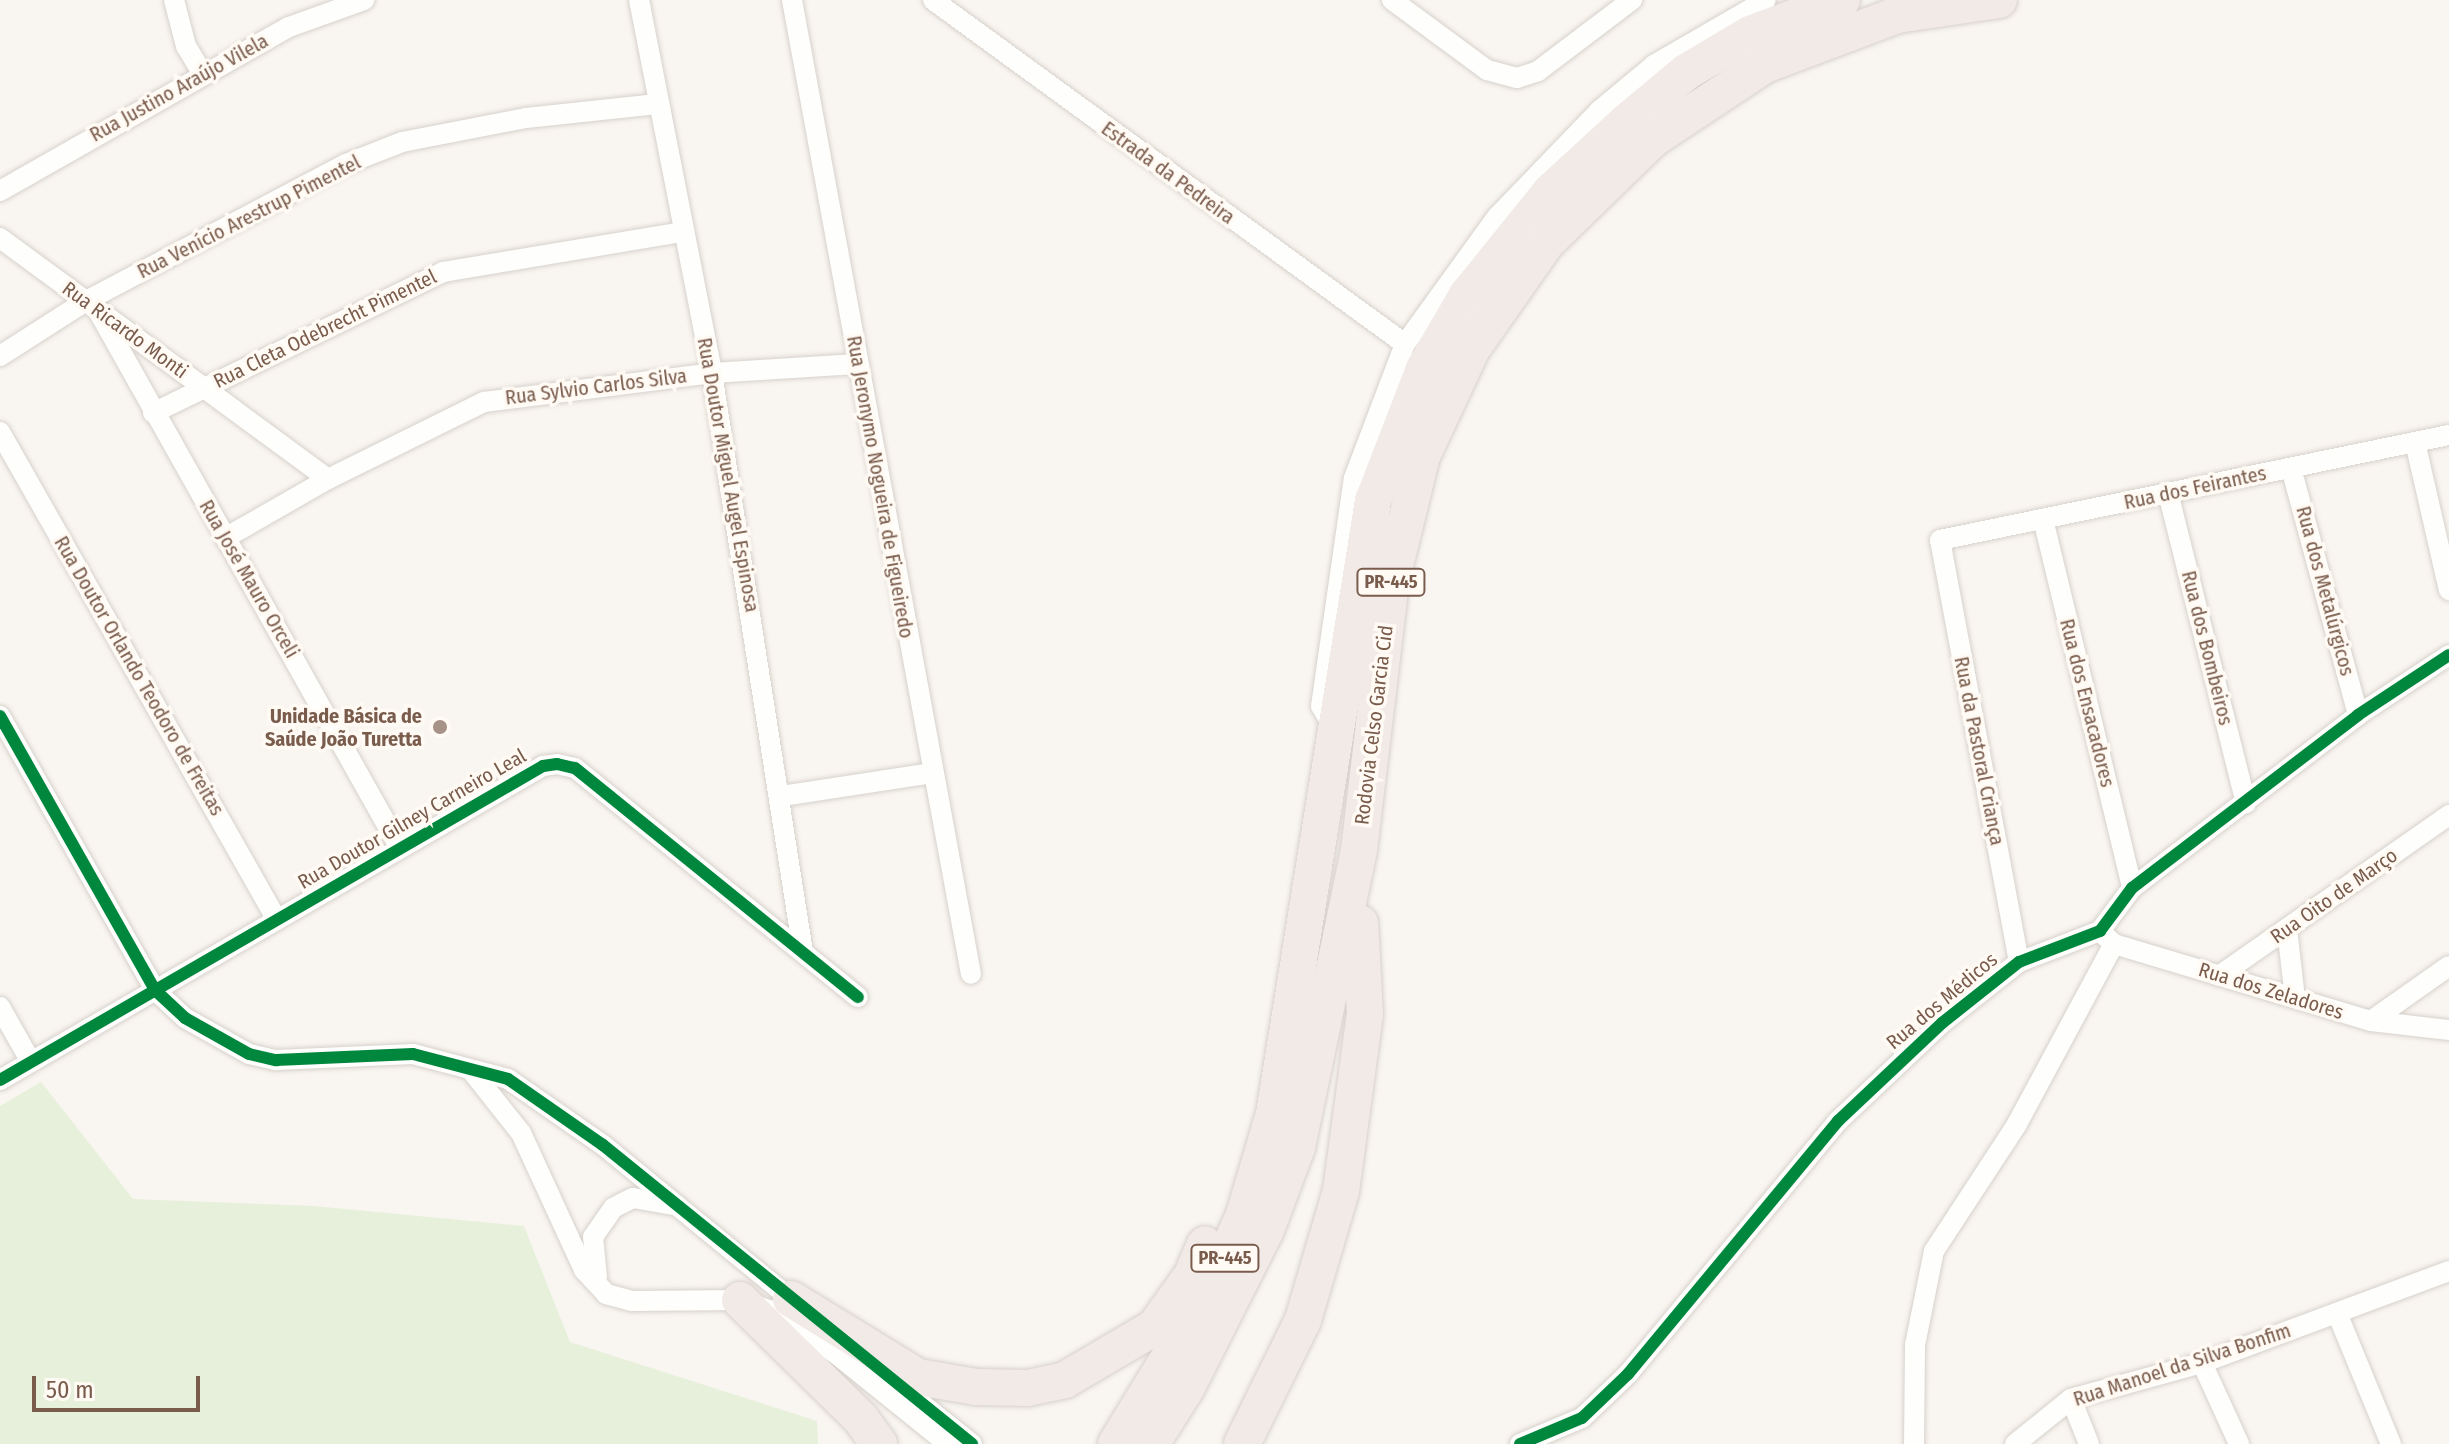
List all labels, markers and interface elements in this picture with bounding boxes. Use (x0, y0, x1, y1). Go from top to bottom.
street label: Rua Justino Araújo Vilela (86, 29, 272, 147)
street label: Estrada da Pedreira (1097, 117, 1239, 229)
street label: Rua Venício Arestrup Pimentel (133, 150, 365, 284)
street label: Rua Cleta Odebrecht Pimentel (210, 265, 440, 393)
street label: Rua Ricardo Monti (58, 276, 192, 384)
street label: Rua Jeronymo Nogueira de Figueiredo (842, 334, 918, 640)
street label: Rua Doutor Miguel Augel Espinosa (692, 336, 764, 614)
street label: Rua Sylvio Carlos Silva (504, 364, 688, 410)
street label: Rua dos Feirantes (2122, 461, 2268, 515)
street label: Rua José Mauro Orceli (194, 496, 304, 662)
street label: Rua dos Metalúrgicos (2291, 504, 2359, 678)
street label: Rua Doutor Orlando Teodoro de Freitas (49, 532, 229, 820)
road number: PR-445 (1355, 568, 1427, 596)
street label: Rua dos Bombeiros (2176, 568, 2238, 728)
street label: Rua dos Ensacadores (2054, 616, 2120, 790)
street label: Rodovia Celso Garcia Cid (1350, 624, 1398, 826)
street label: Rua da Pastoral Criança (1949, 655, 2009, 847)
place label: Unidade Básica de Saúde João Turetta (265, 704, 422, 751)
marker: Unidade Básica de Saúde João Turetta (429, 716, 451, 738)
street label: Rua Doutor Gilney Carneiro Leal (294, 744, 530, 894)
street label: Rua Oito de Março (2266, 843, 2402, 949)
street label: Rua dos Médicos (1882, 948, 2002, 1054)
street label: Rua dos Zeladores (2196, 958, 2346, 1024)
road number: PR-445 (1189, 1244, 1261, 1272)
street label: Rua Manoel da Silva Bonfim (2070, 1319, 2294, 1411)
scale bar (36, 1360, 204, 1410)
text: 50 m (46, 1376, 94, 1404)

